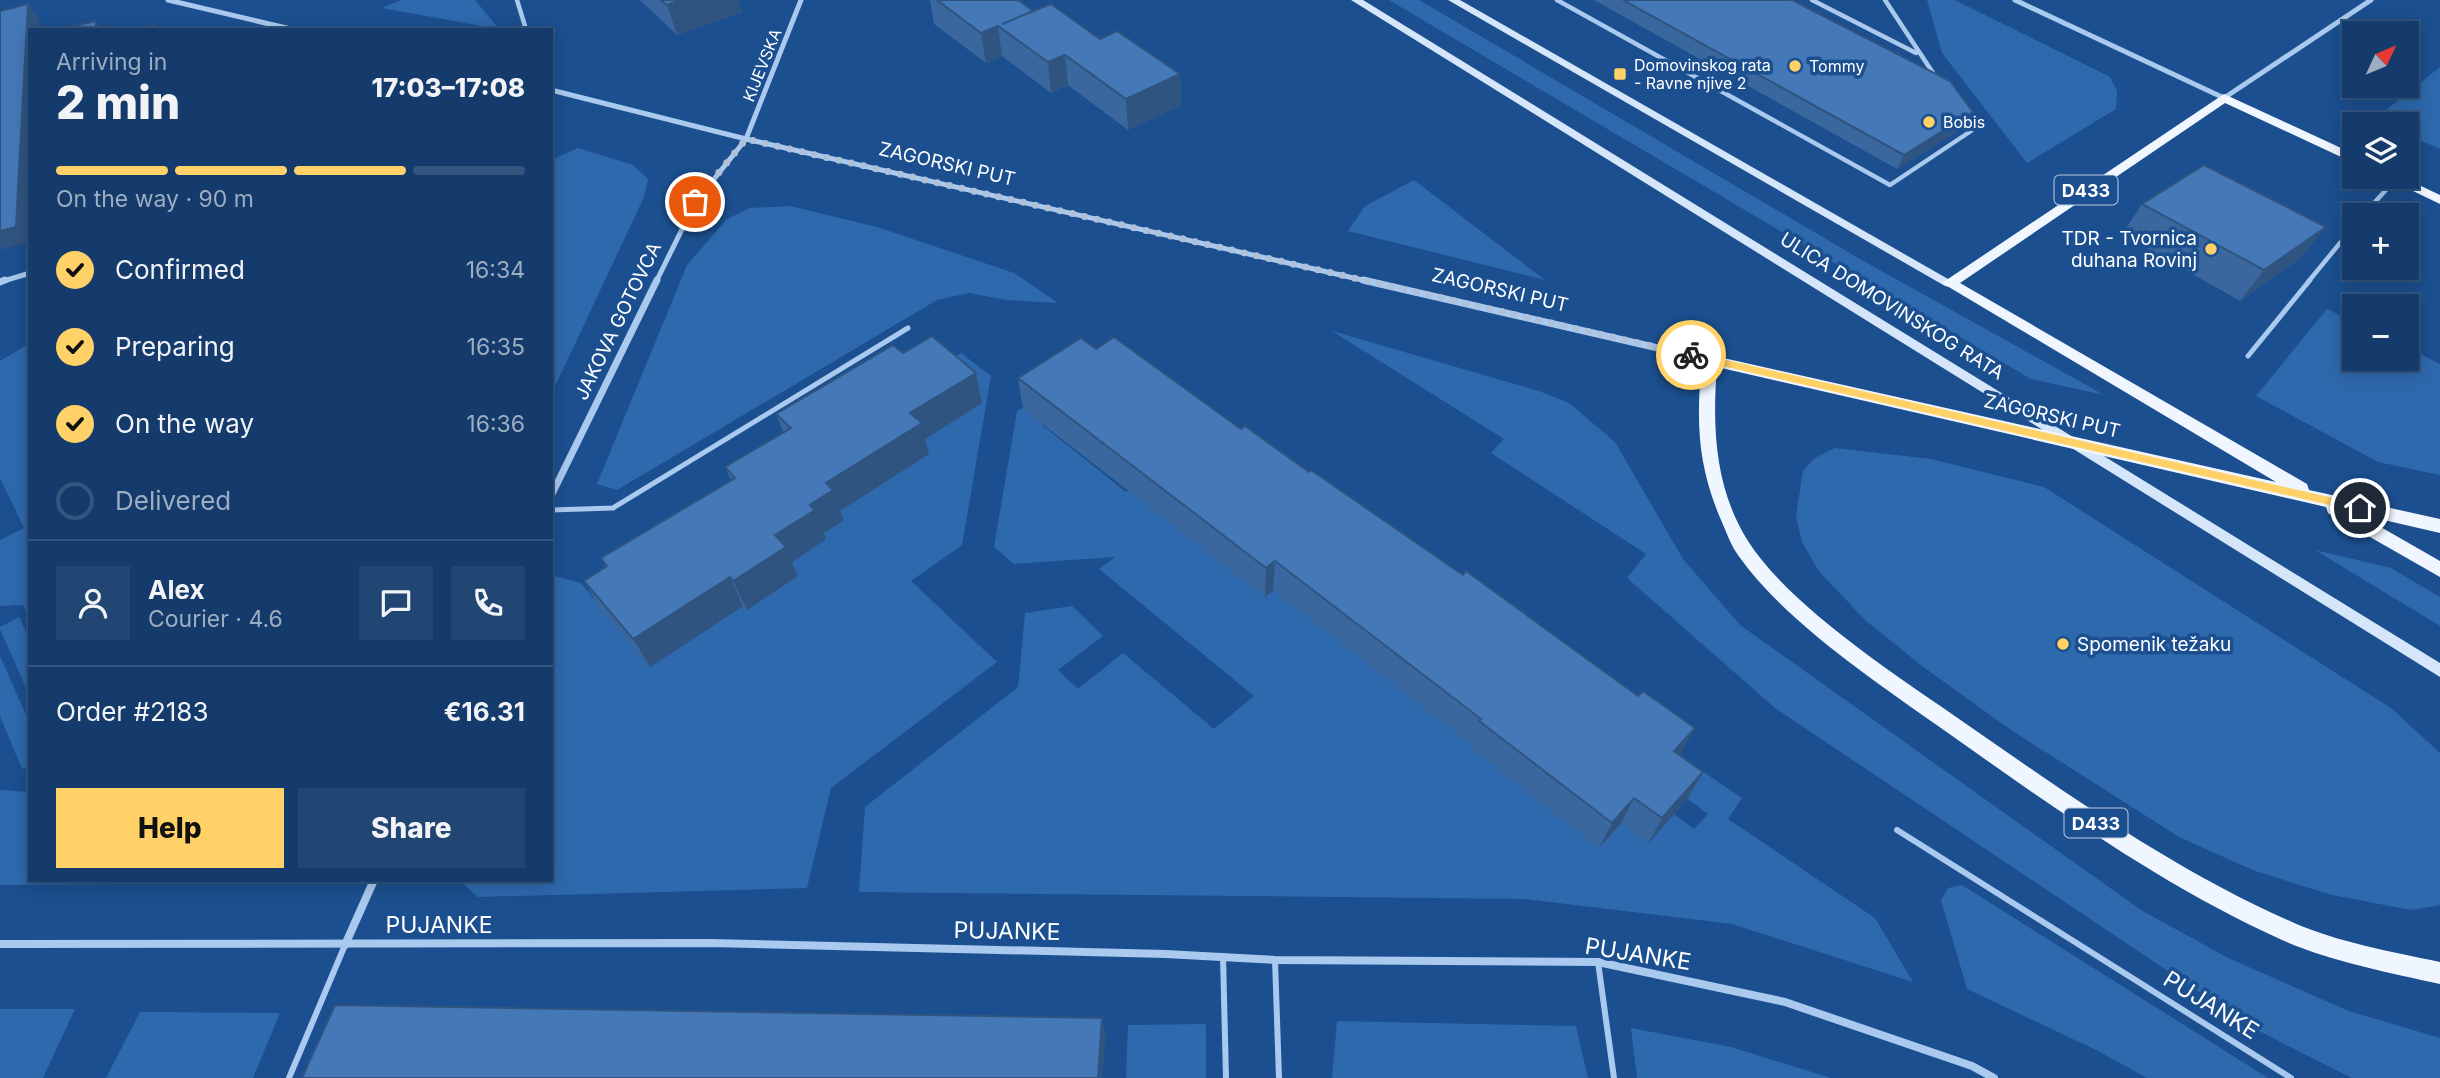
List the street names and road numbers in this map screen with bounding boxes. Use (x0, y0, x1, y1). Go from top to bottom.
street label: KIJEVSKA (738, 26, 786, 104)
street label: ZAGORSKI PUT (877, 137, 1017, 191)
road number: D433 (2054, 176, 2118, 204)
street label: ULICA DOMOVINSKOG RATA (1776, 227, 2008, 385)
street label: JAKOVA GOTOVCA (570, 238, 666, 404)
street label: ZAGORSKI PUT (1430, 263, 1570, 317)
street label: ZAGORSKI PUT (1982, 389, 2122, 443)
road number: D433 (2064, 808, 2128, 838)
street label: PUJANKE (386, 911, 492, 939)
street label: PUJANKE (953, 916, 1061, 946)
street label: PUJANKE (1583, 932, 1693, 976)
street label: PUJANKE (2158, 965, 2264, 1045)

